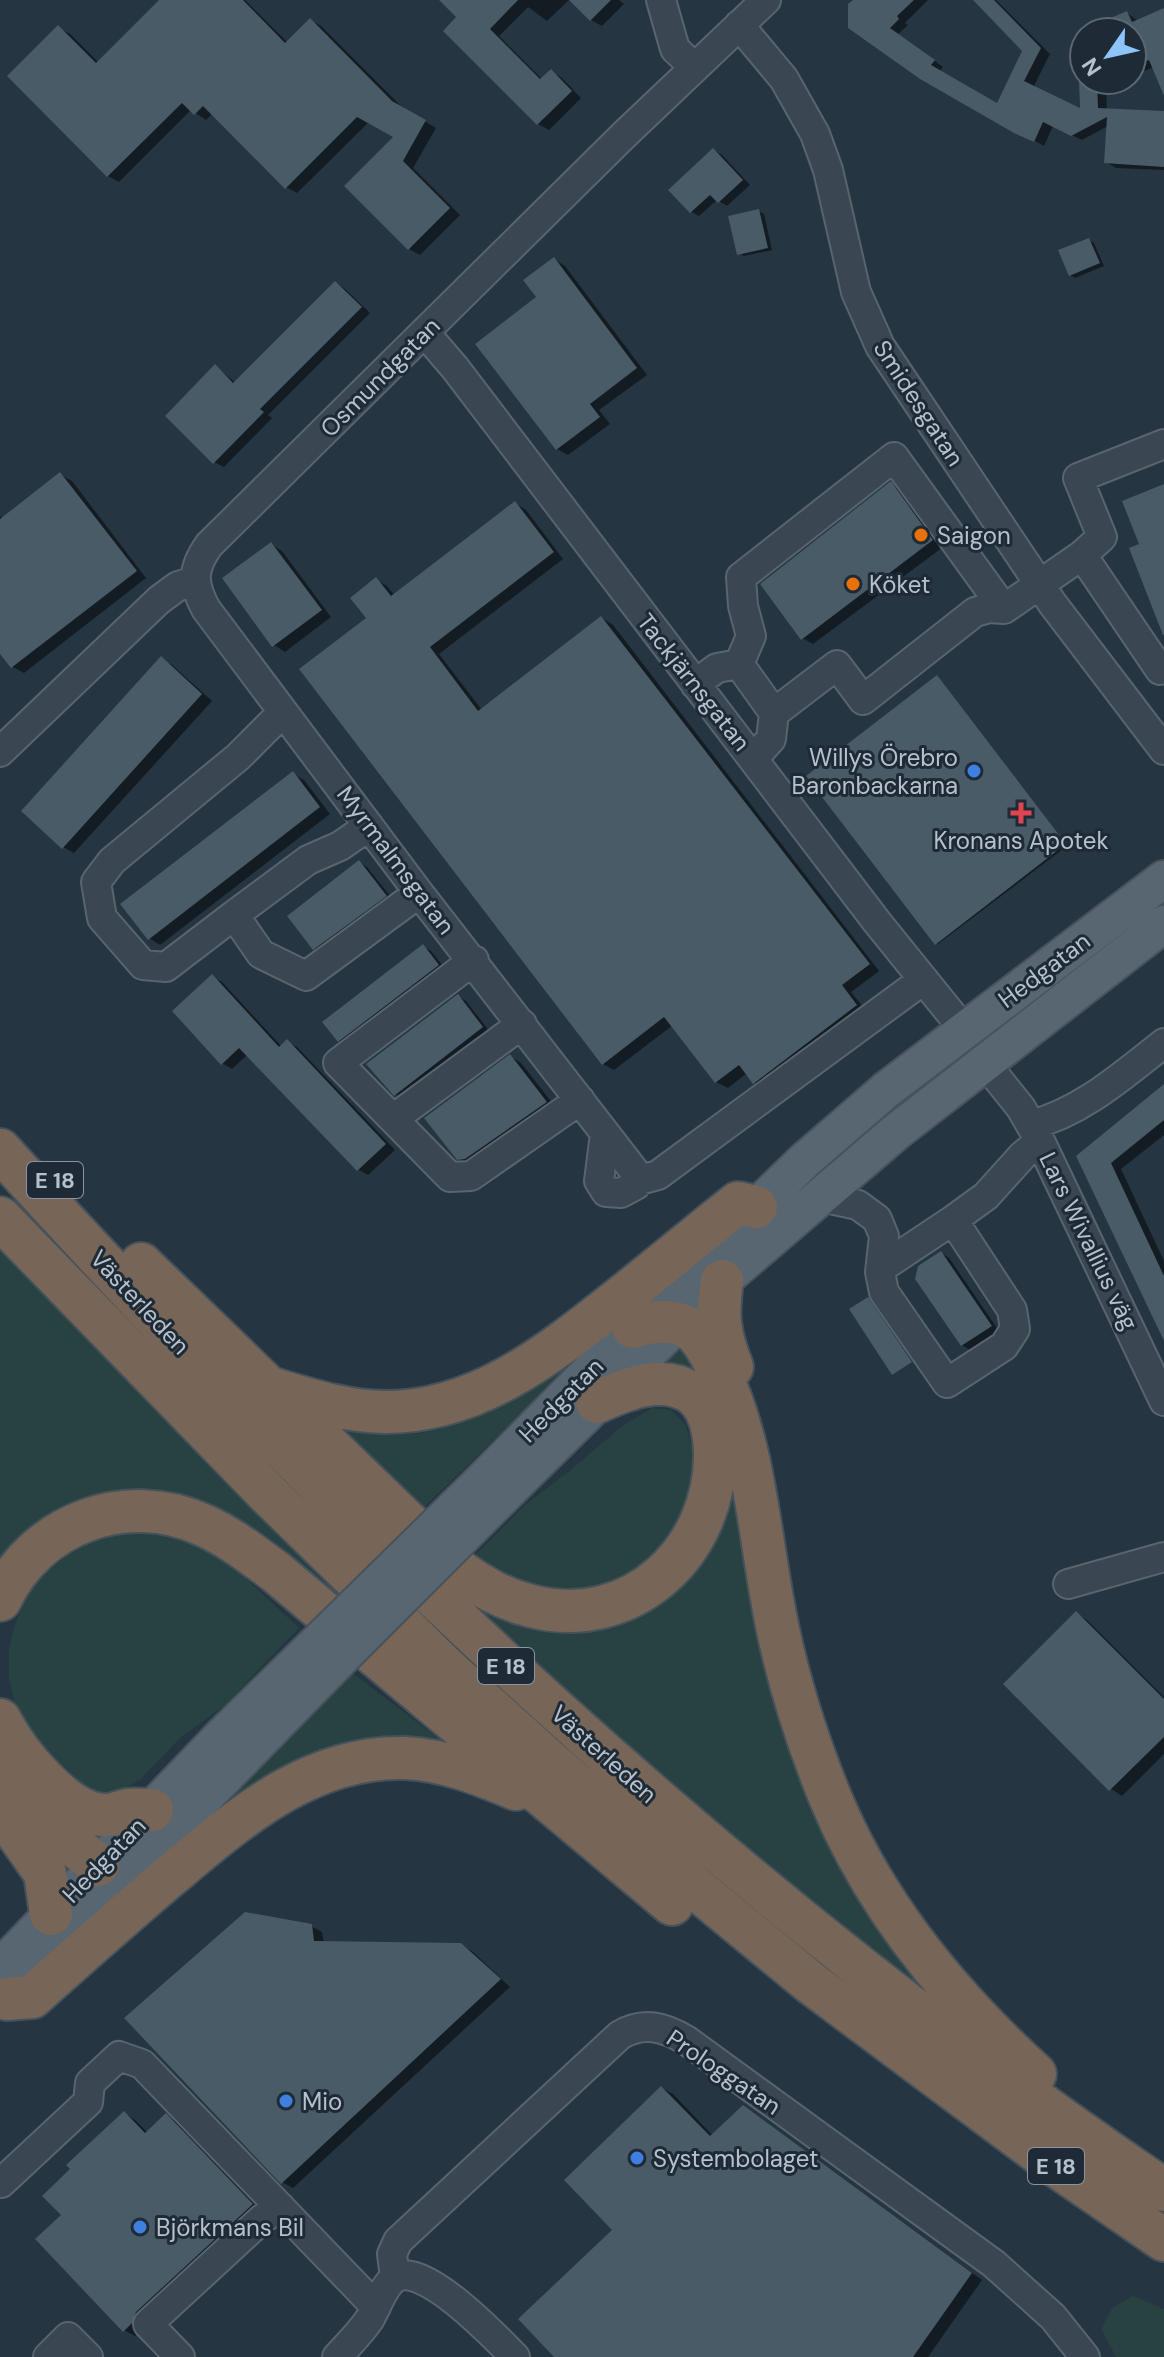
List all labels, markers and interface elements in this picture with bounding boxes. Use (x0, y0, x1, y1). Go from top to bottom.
north arrow (1068, 16, 1148, 96)
text: N (1075, 52, 1108, 82)
street label: Osmundgatan (314, 311, 446, 443)
street label: Smidesgatan (867, 334, 971, 472)
place label: Saigon (937, 520, 1011, 551)
marker: Saigon (912, 526, 930, 544)
place label: Köket (869, 569, 930, 600)
marker: Köket (844, 575, 862, 593)
street label: Tackjärnsgatan (631, 607, 757, 757)
place label: Willys Örebro Baronbackarna (791, 742, 958, 801)
marker: Willys Örebro Baronbackarna (965, 762, 983, 780)
street label: Myrmalmsgatan (330, 780, 462, 940)
marker: Kronans Apotek (1012, 804, 1030, 822)
place label: Kronans Apotek (933, 825, 1109, 856)
street label: Hedgatan (992, 925, 1096, 1015)
street label: Lars Wivallius väg (1032, 1147, 1146, 1335)
road number: E 18 (27, 1162, 83, 1198)
street label: Västerleden (84, 1243, 196, 1361)
street label: Hedgatan (512, 1351, 610, 1449)
road number: E 18 (478, 1648, 534, 1684)
street label: Västerleden (544, 1698, 664, 1810)
street label: Hedgatan (56, 1811, 152, 1909)
street label: Prologgatan (661, 2022, 787, 2122)
place label: Mio (302, 2086, 342, 2117)
marker: Mio (277, 2092, 295, 2110)
place label: Systembolaget (653, 2143, 818, 2174)
road number: E 18 (1028, 2148, 1084, 2184)
marker: Systembolaget (628, 2149, 646, 2167)
place label: Björkmans Bil (156, 2212, 304, 2243)
marker: Björkmans Bil (131, 2218, 149, 2236)

